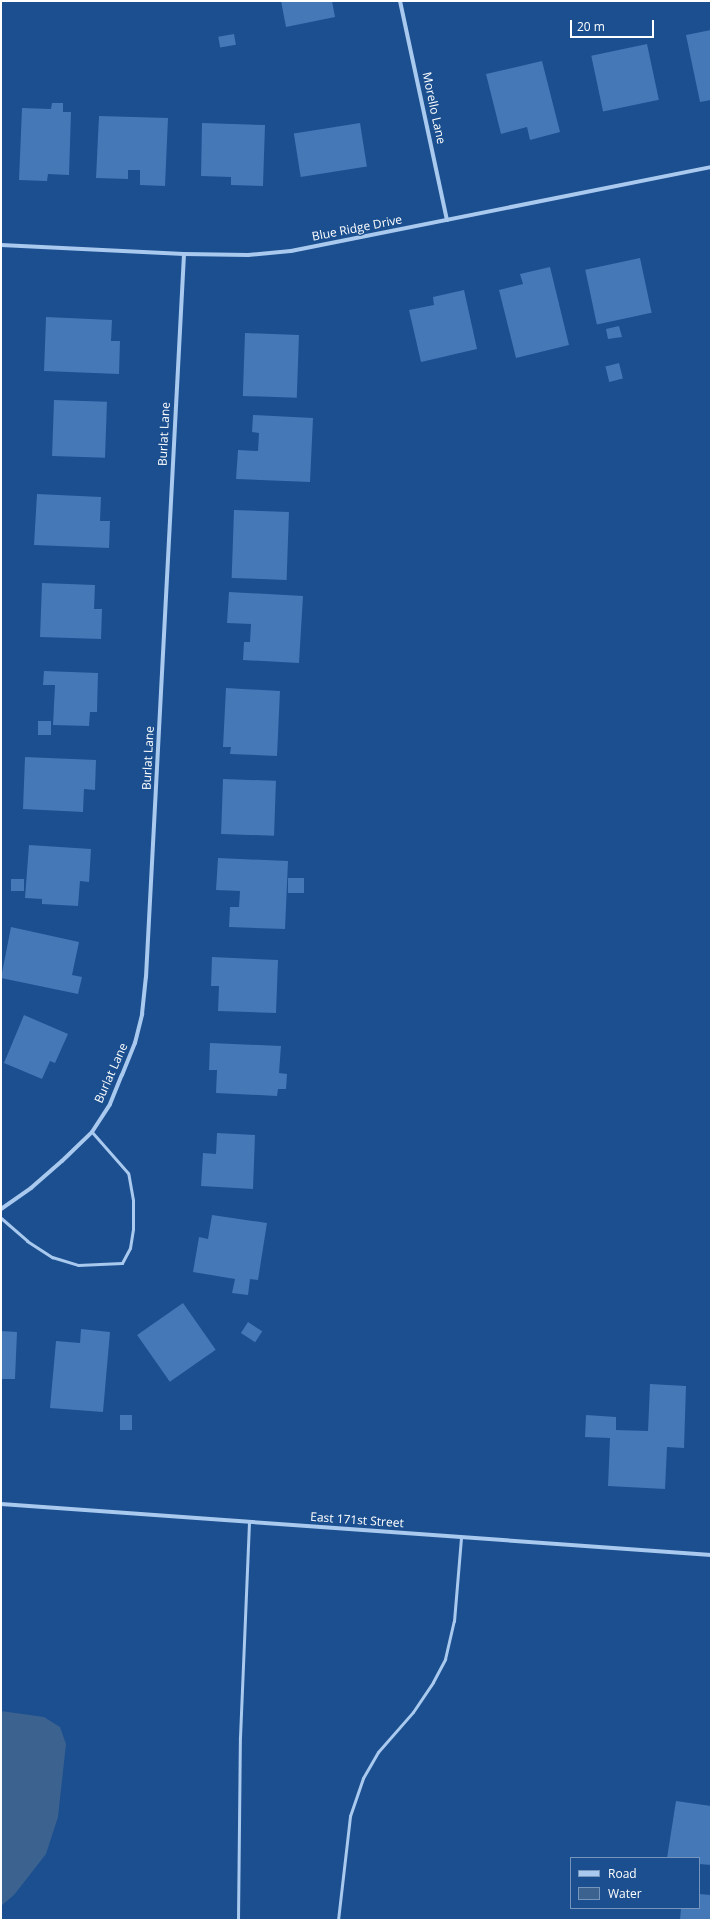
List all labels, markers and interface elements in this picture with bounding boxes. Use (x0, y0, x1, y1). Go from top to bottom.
scale bar (572, 12, 656, 38)
text: 20 m (577, 18, 605, 35)
street label: Morello Lane (419, 71, 449, 145)
street label: Blue Ridge Drive (311, 212, 403, 244)
street label: Burlat Lane (155, 402, 173, 466)
street label: Burlat Lane (139, 726, 157, 790)
street label: Burlat Lane (91, 1041, 131, 1105)
street label: East 171st Street (310, 1510, 404, 1530)
legend (570, 1857, 700, 1909)
text: Road (608, 1865, 637, 1882)
text: Water (608, 1885, 642, 1902)

